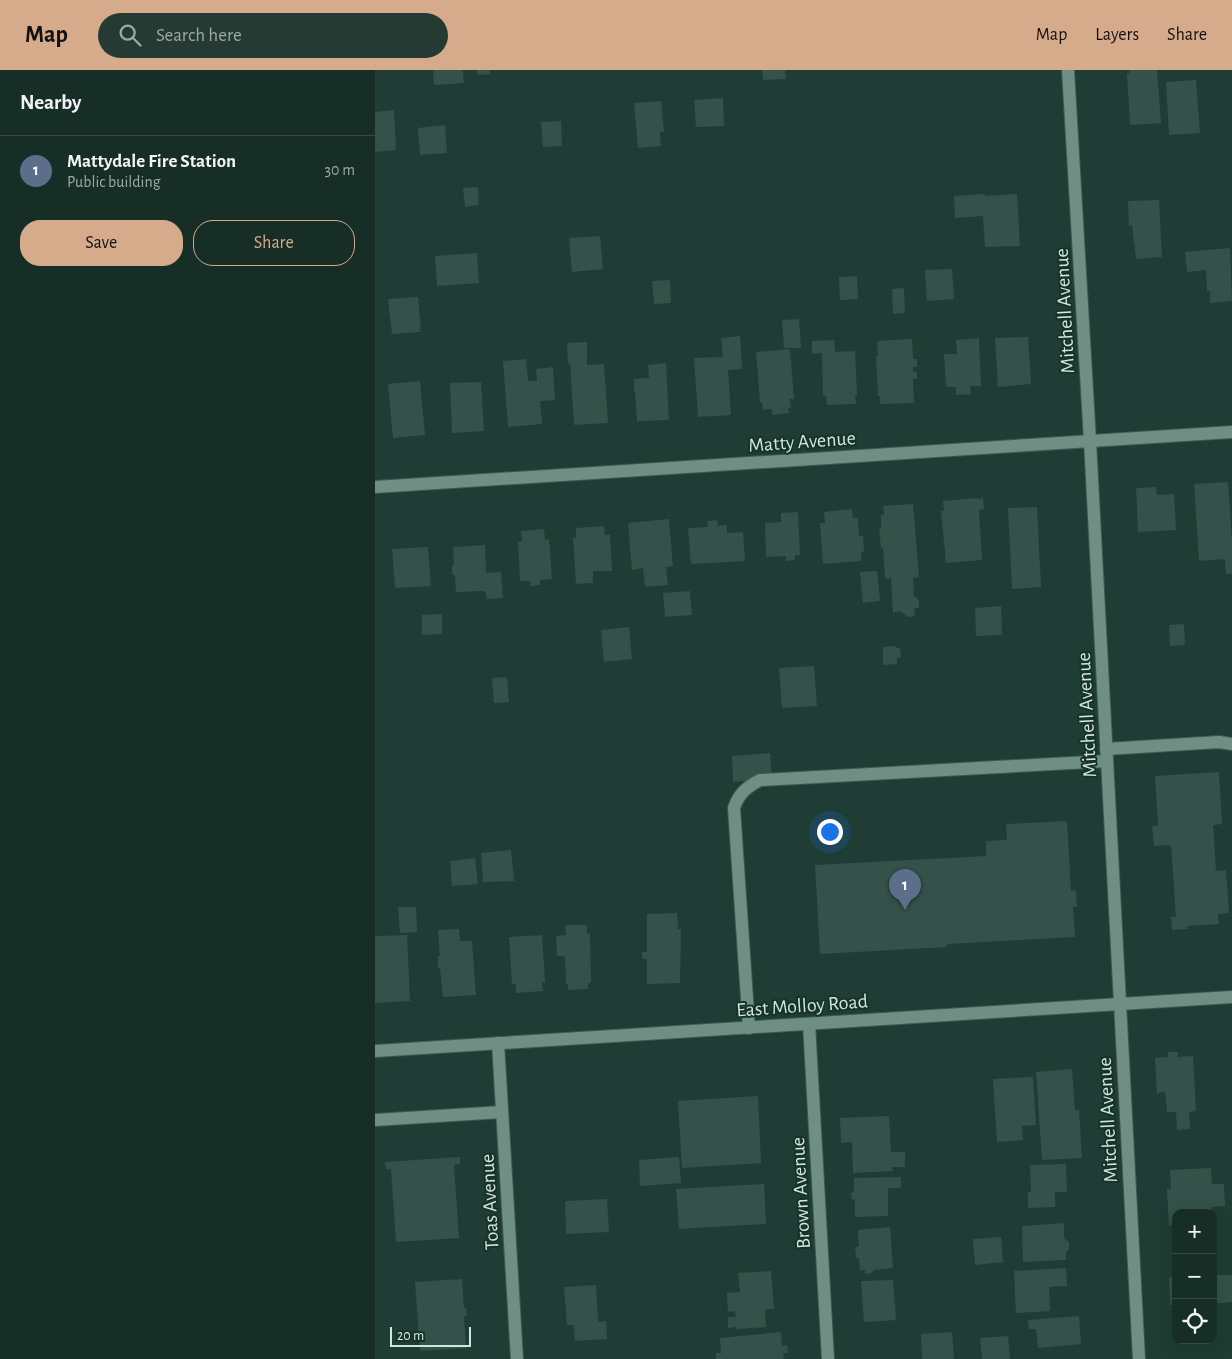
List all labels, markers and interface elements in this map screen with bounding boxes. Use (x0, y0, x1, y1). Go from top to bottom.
search box (98, 13, 448, 58)
icon: search (116, 21, 144, 49)
text: Map (25, 23, 68, 47)
text: Search here (156, 26, 242, 45)
text: Map (1036, 26, 1067, 44)
text: Layers (1095, 26, 1139, 44)
text: Share (1167, 26, 1207, 44)
text: Nearby (20, 92, 81, 113)
text: Mattydale Fire Station (67, 152, 236, 171)
text: 1 (33, 162, 39, 178)
text: 30 m (325, 162, 355, 178)
text: Public building (67, 174, 161, 190)
button: Save (20, 220, 183, 266)
button: Share (193, 220, 355, 266)
street label: Mitchell Avenue (1052, 248, 1078, 374)
street label: Matty Avenue (748, 428, 857, 456)
street label: Mitchell Avenue (1074, 652, 1100, 778)
your location (817, 819, 843, 845)
pin: 1 (889, 869, 921, 910)
street label: East Molloy Road (736, 991, 869, 1021)
street label: Mitchell Avenue (1095, 1057, 1121, 1183)
street label: Brown Avenue (788, 1137, 814, 1249)
street label: Toas Avenue (477, 1153, 503, 1251)
map controls (1172, 1209, 1217, 1344)
button: + (1172, 1209, 1217, 1254)
button: − (1172, 1254, 1217, 1299)
button: locate (1172, 1299, 1217, 1344)
scale bar (390, 1324, 471, 1347)
text: 20 m (397, 1329, 424, 1343)

